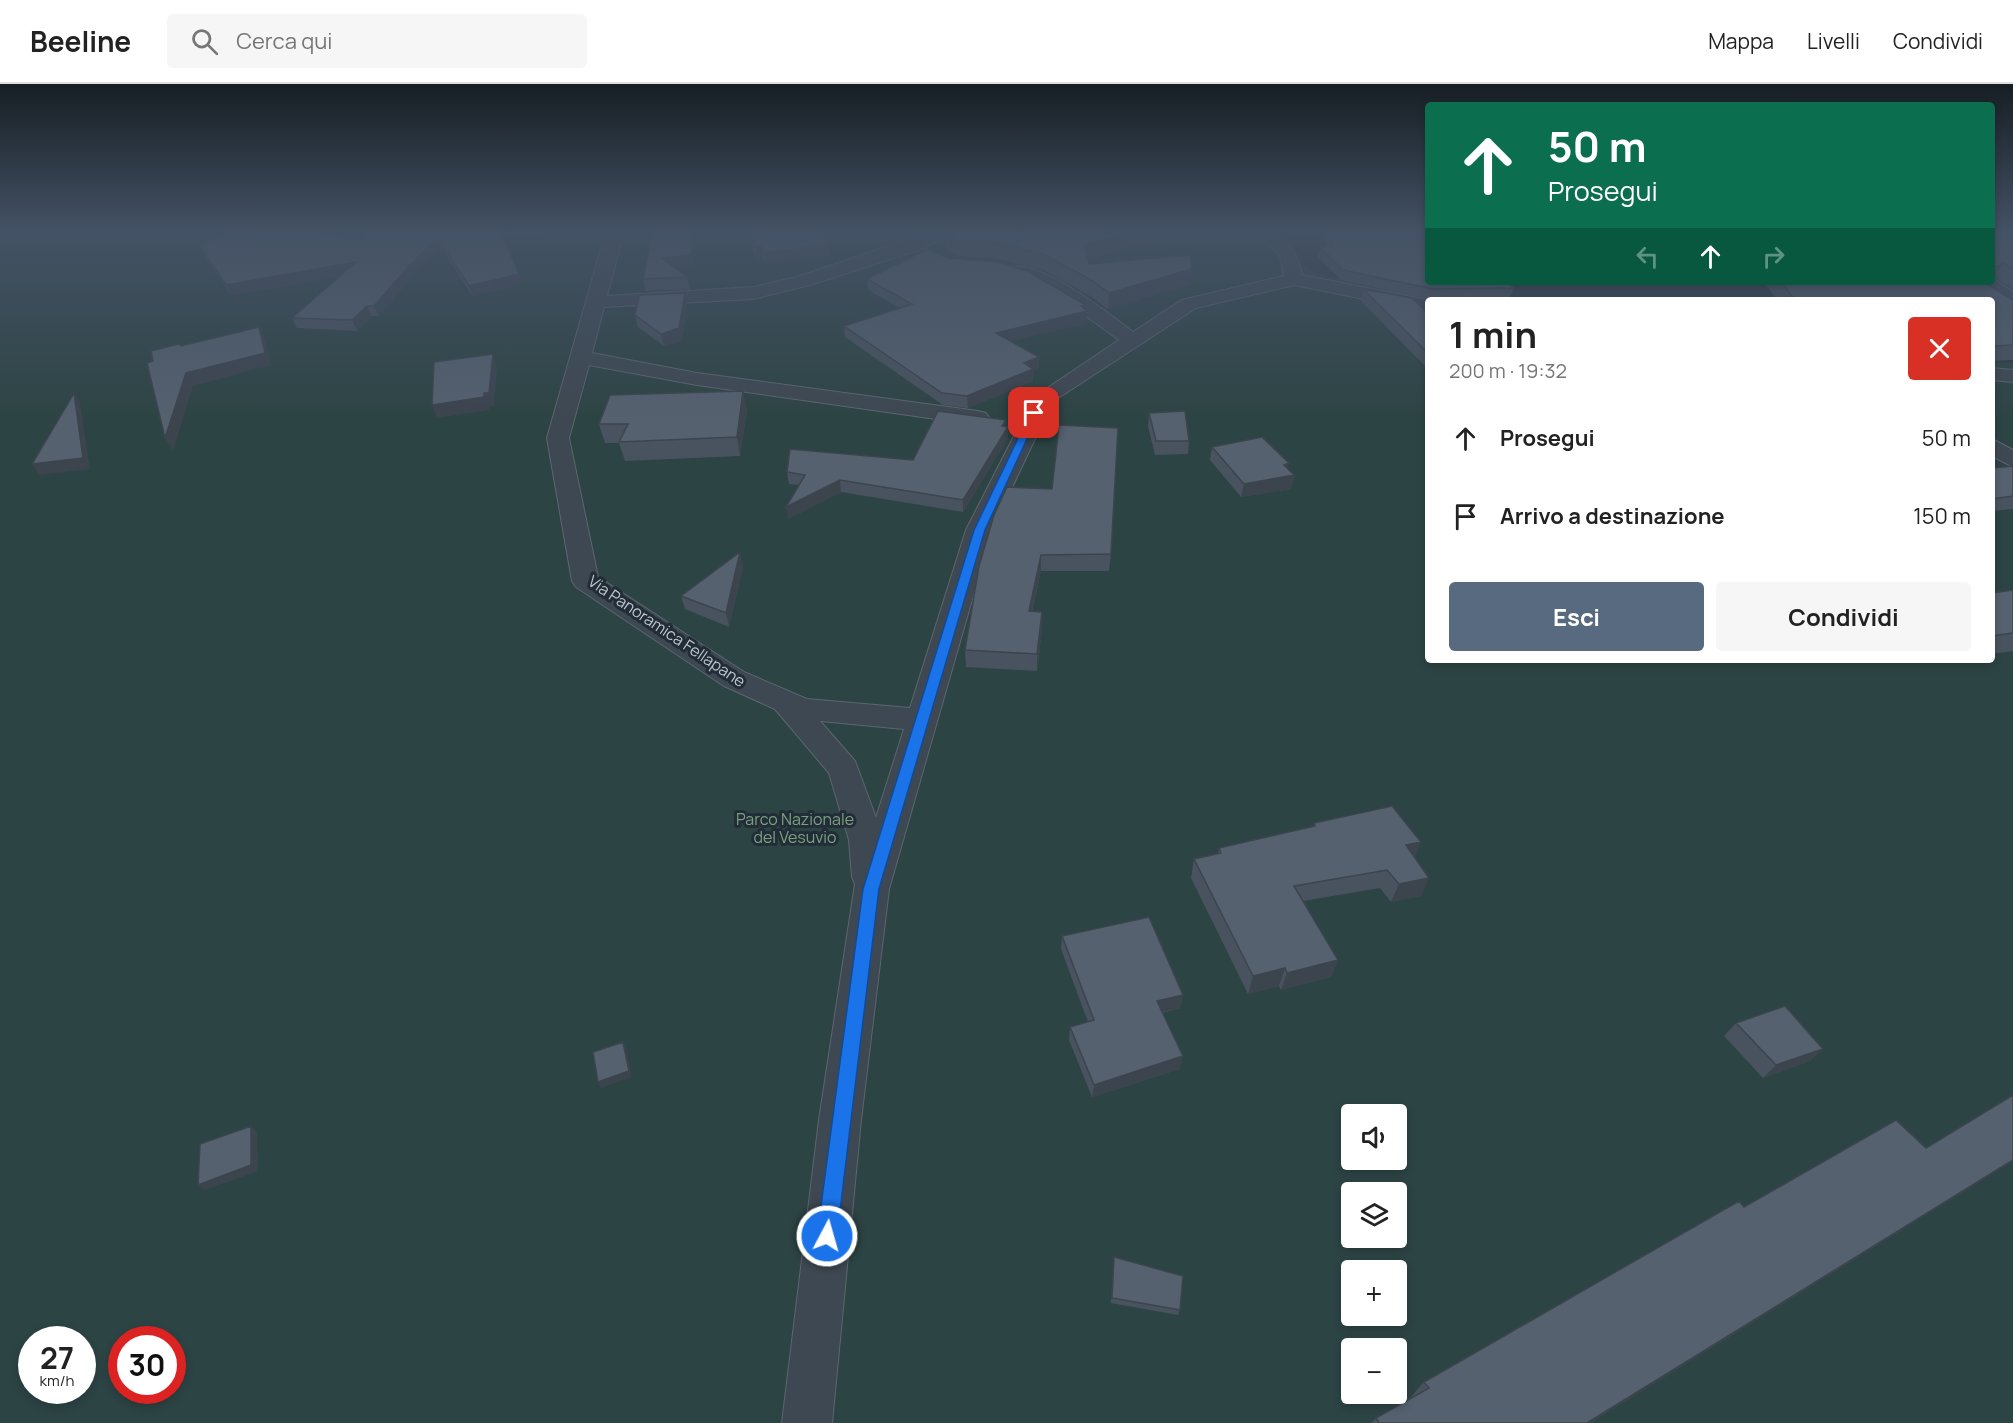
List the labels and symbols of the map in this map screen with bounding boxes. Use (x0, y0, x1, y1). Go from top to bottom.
pin (1008, 387, 1059, 438)
street label: Via Panoramica Fellapane (584, 570, 750, 692)
park label: Parco Nazionale del Vesuvio (736, 808, 854, 848)
position arrow (795, 1204, 859, 1268)
speed limit sign: 30 (108, 1326, 186, 1404)

